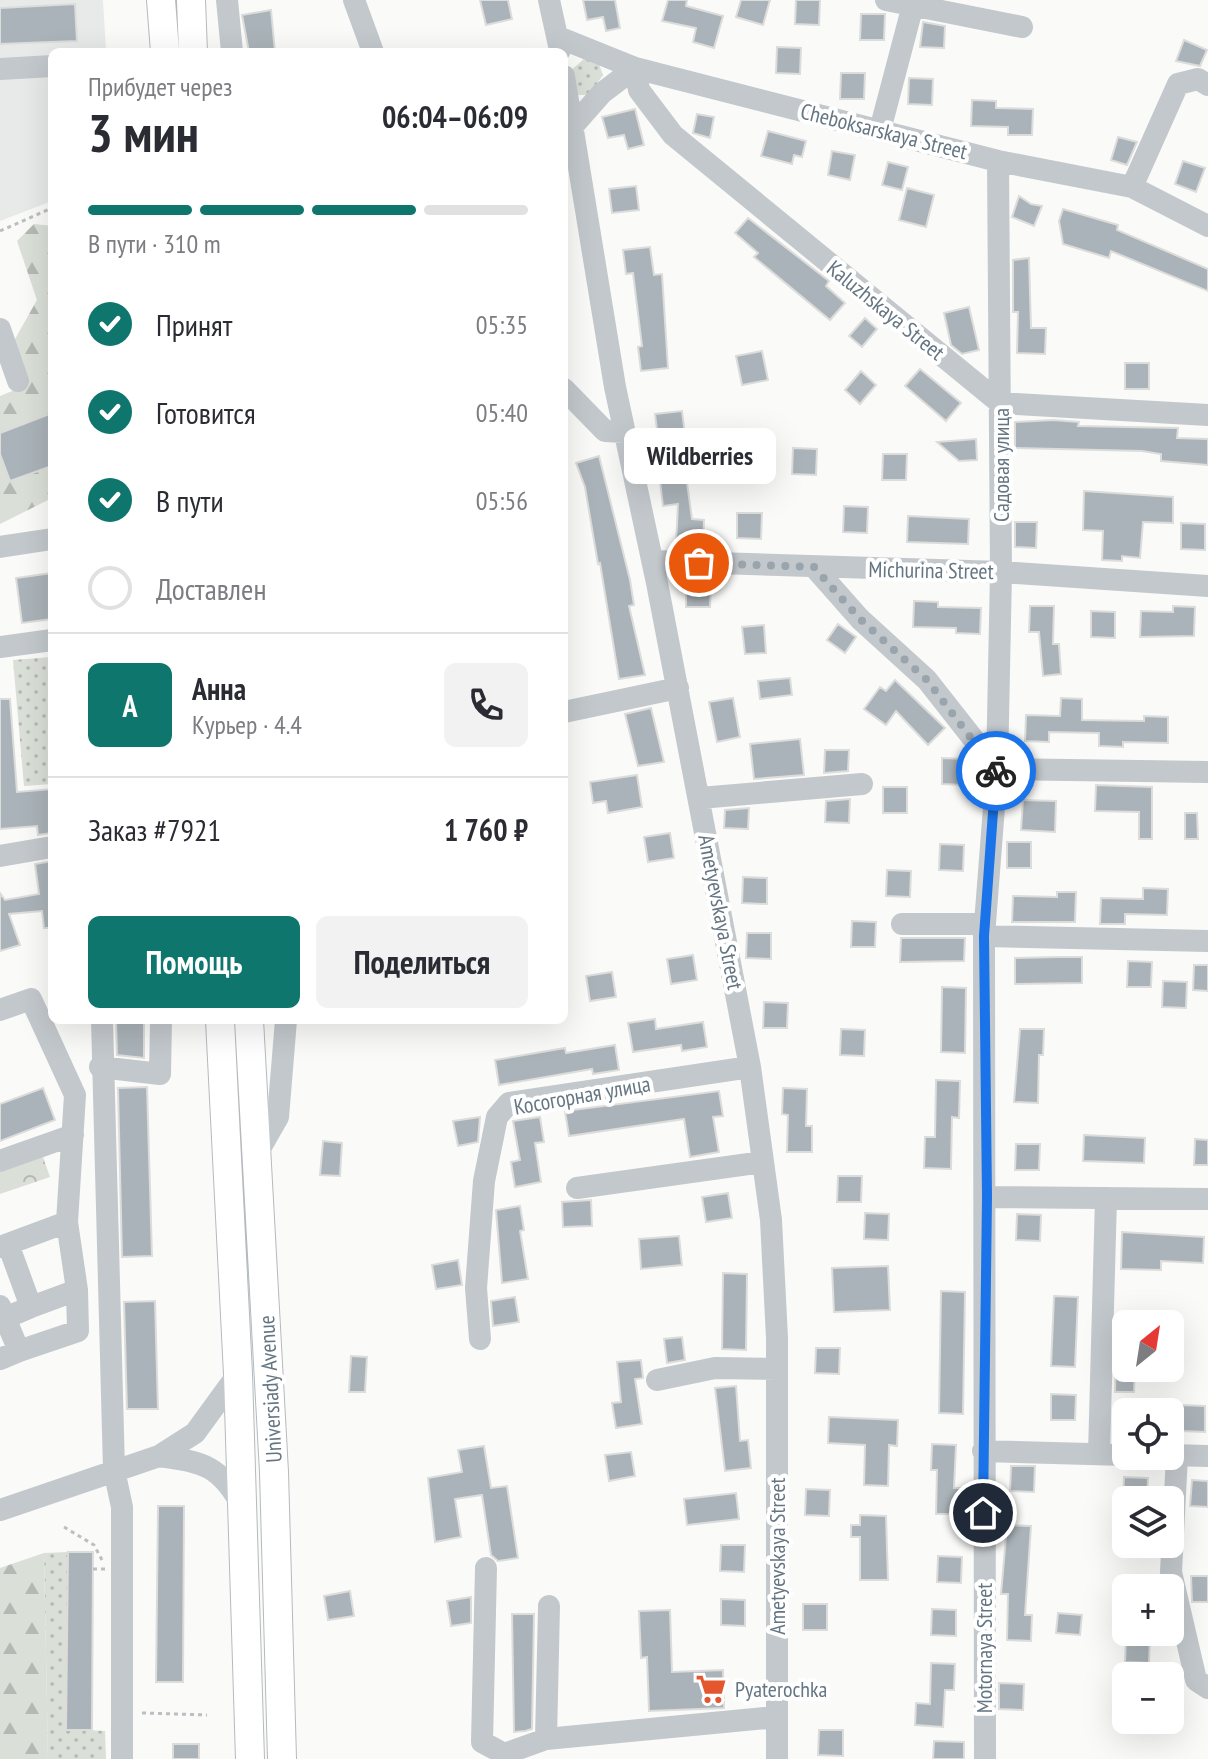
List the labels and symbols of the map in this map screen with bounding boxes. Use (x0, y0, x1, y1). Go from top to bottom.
street label: Cheboksarskaya Street (798, 97, 970, 165)
street label: Kaluzhskaya Street (821, 254, 951, 366)
street label: Садовая улица (987, 408, 1015, 522)
callout: Wildberries (623, 427, 775, 483)
pin (665, 529, 733, 597)
street label: Michurina Street (868, 555, 994, 585)
courier (956, 731, 1036, 811)
street label: Ametyevskaya Street (692, 832, 750, 992)
street label: Косогорная улица (512, 1069, 652, 1121)
north arrow (1112, 1310, 1184, 1382)
street label: Universiady Avenue (252, 1315, 288, 1463)
street label: Ametyevskaya Street (763, 1477, 791, 1635)
pin (949, 1479, 1017, 1547)
street label: Motornaya Street (970, 1583, 998, 1713)
supermarket icon: Pyaterochka (694, 1672, 728, 1706)
place label: Pyaterochka (735, 1675, 827, 1703)

